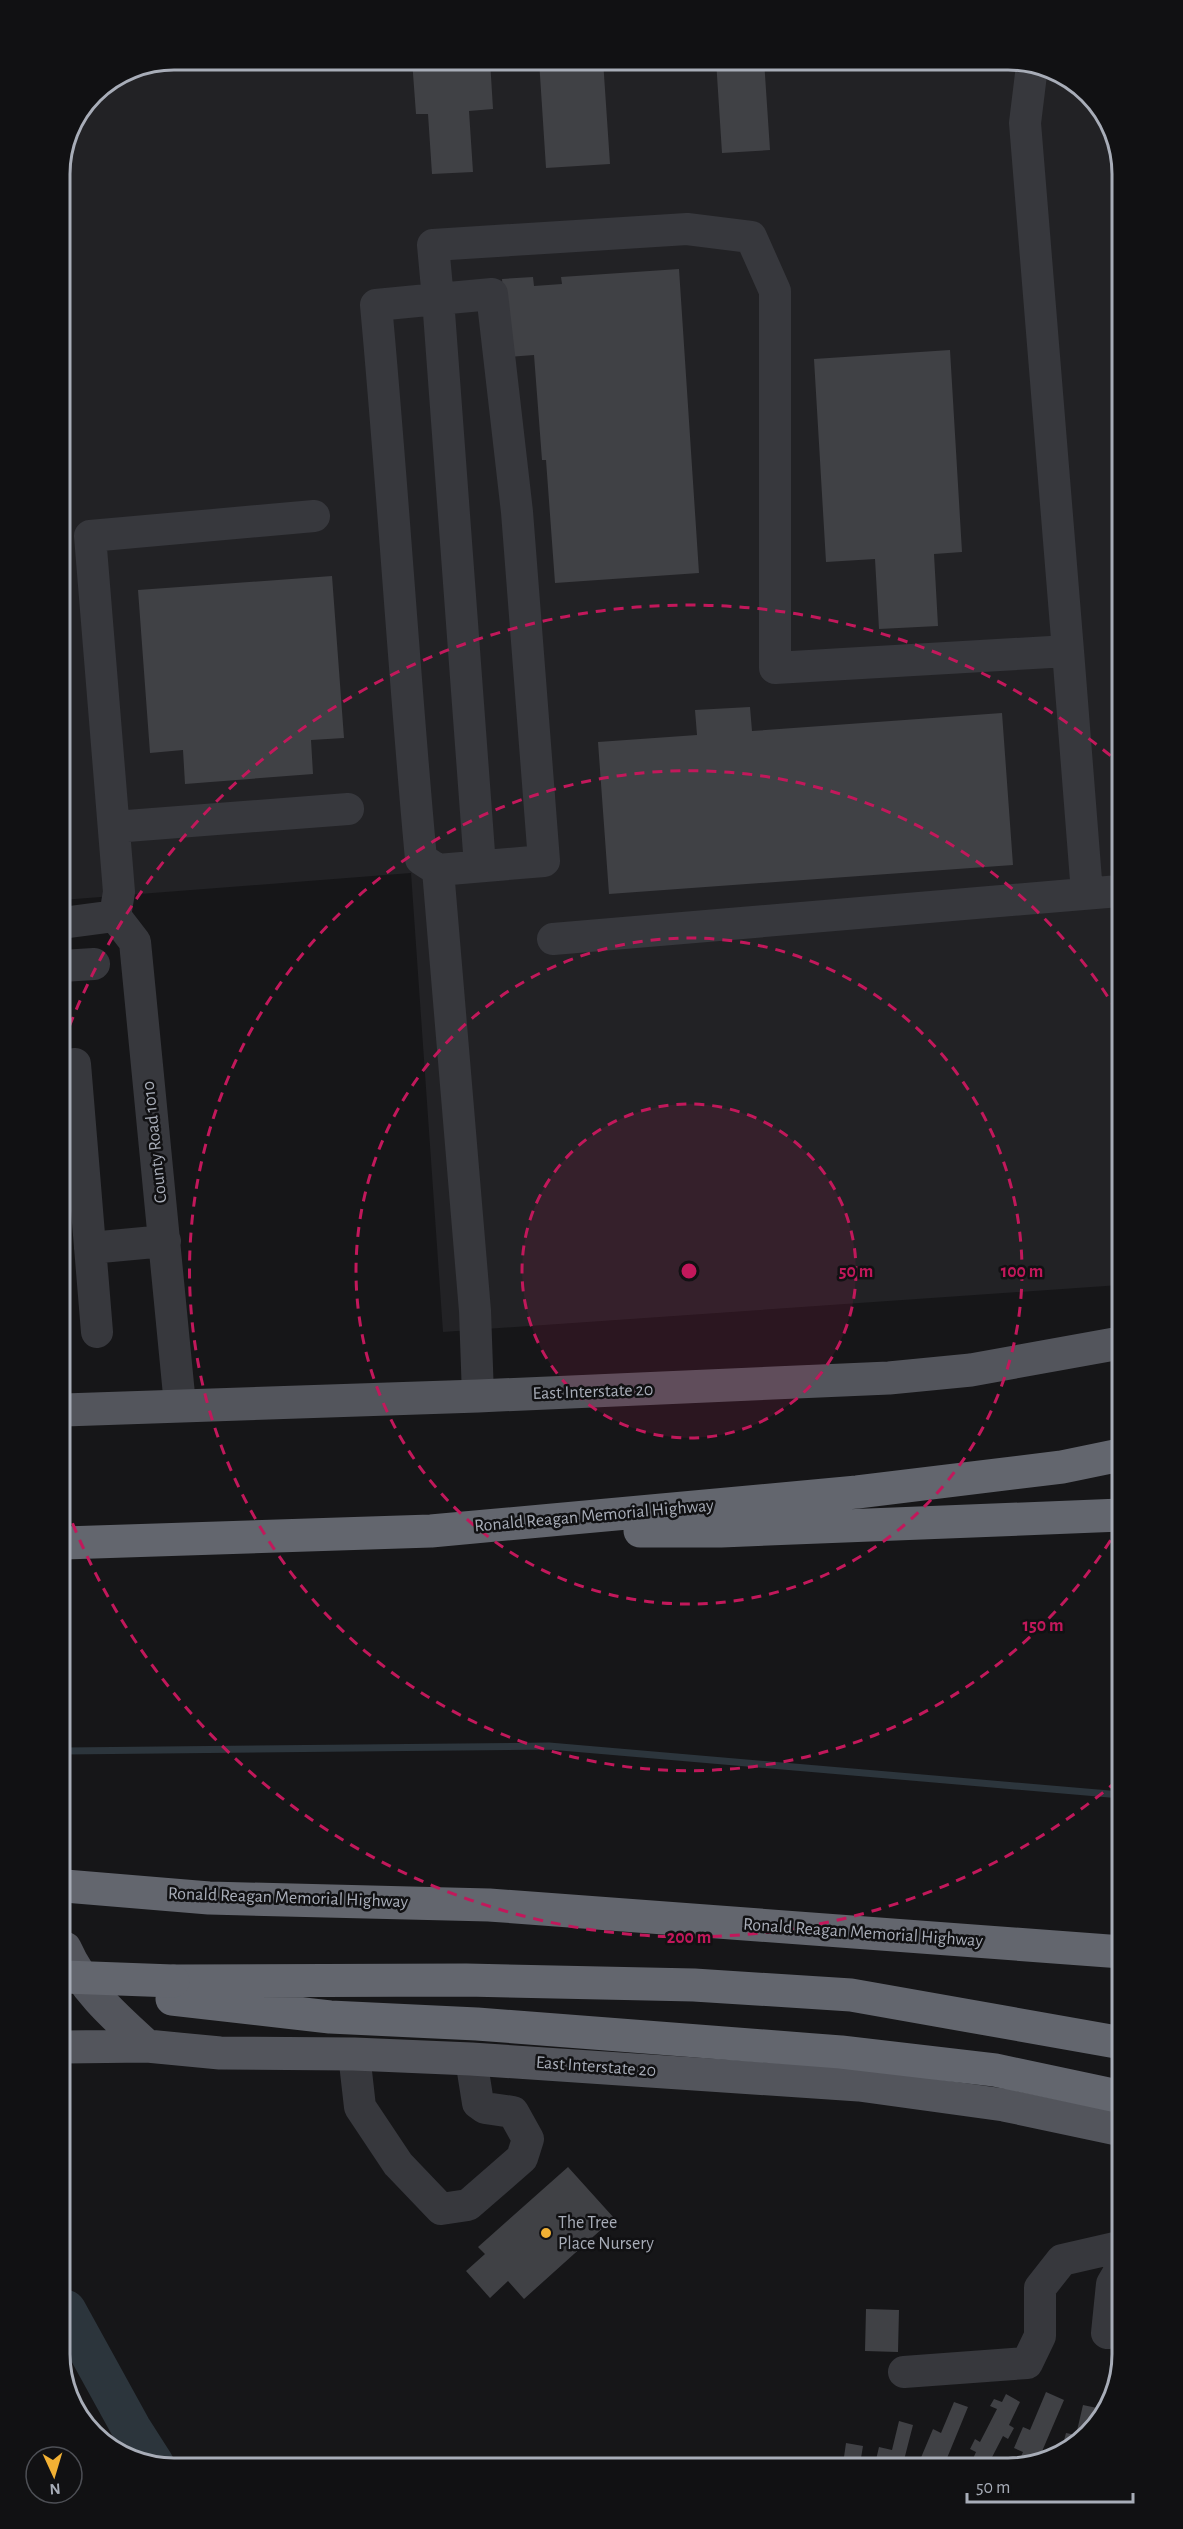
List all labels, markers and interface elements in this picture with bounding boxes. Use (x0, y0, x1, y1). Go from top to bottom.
street label: County Road 1010 (140, 1080, 170, 1204)
centre of rings (679, 1261, 699, 1281)
text: 50 m (839, 1263, 873, 1281)
text: 100 m (1001, 1263, 1043, 1281)
street label: East Interstate 20 (532, 1381, 654, 1403)
street label: Ronald Reagan Memorial Highway (473, 1497, 715, 1535)
text: 150 m (1023, 1617, 1063, 1635)
street label: Ronald Reagan Memorial Highway (168, 1885, 409, 1911)
street label: Ronald Reagan Memorial Highway (742, 1916, 984, 1950)
text: 200 m (667, 1929, 711, 1947)
street label: East Interstate 20 (535, 2054, 657, 2080)
place label: The Tree Place Nursery (558, 2214, 654, 2253)
marker: The Tree Place Nursery (539, 2226, 553, 2240)
north arrow (24, 2445, 84, 2505)
scale bar (967, 2466, 1134, 2504)
text: 50 m (976, 2479, 1010, 2497)
text: N (49, 2481, 61, 2497)

